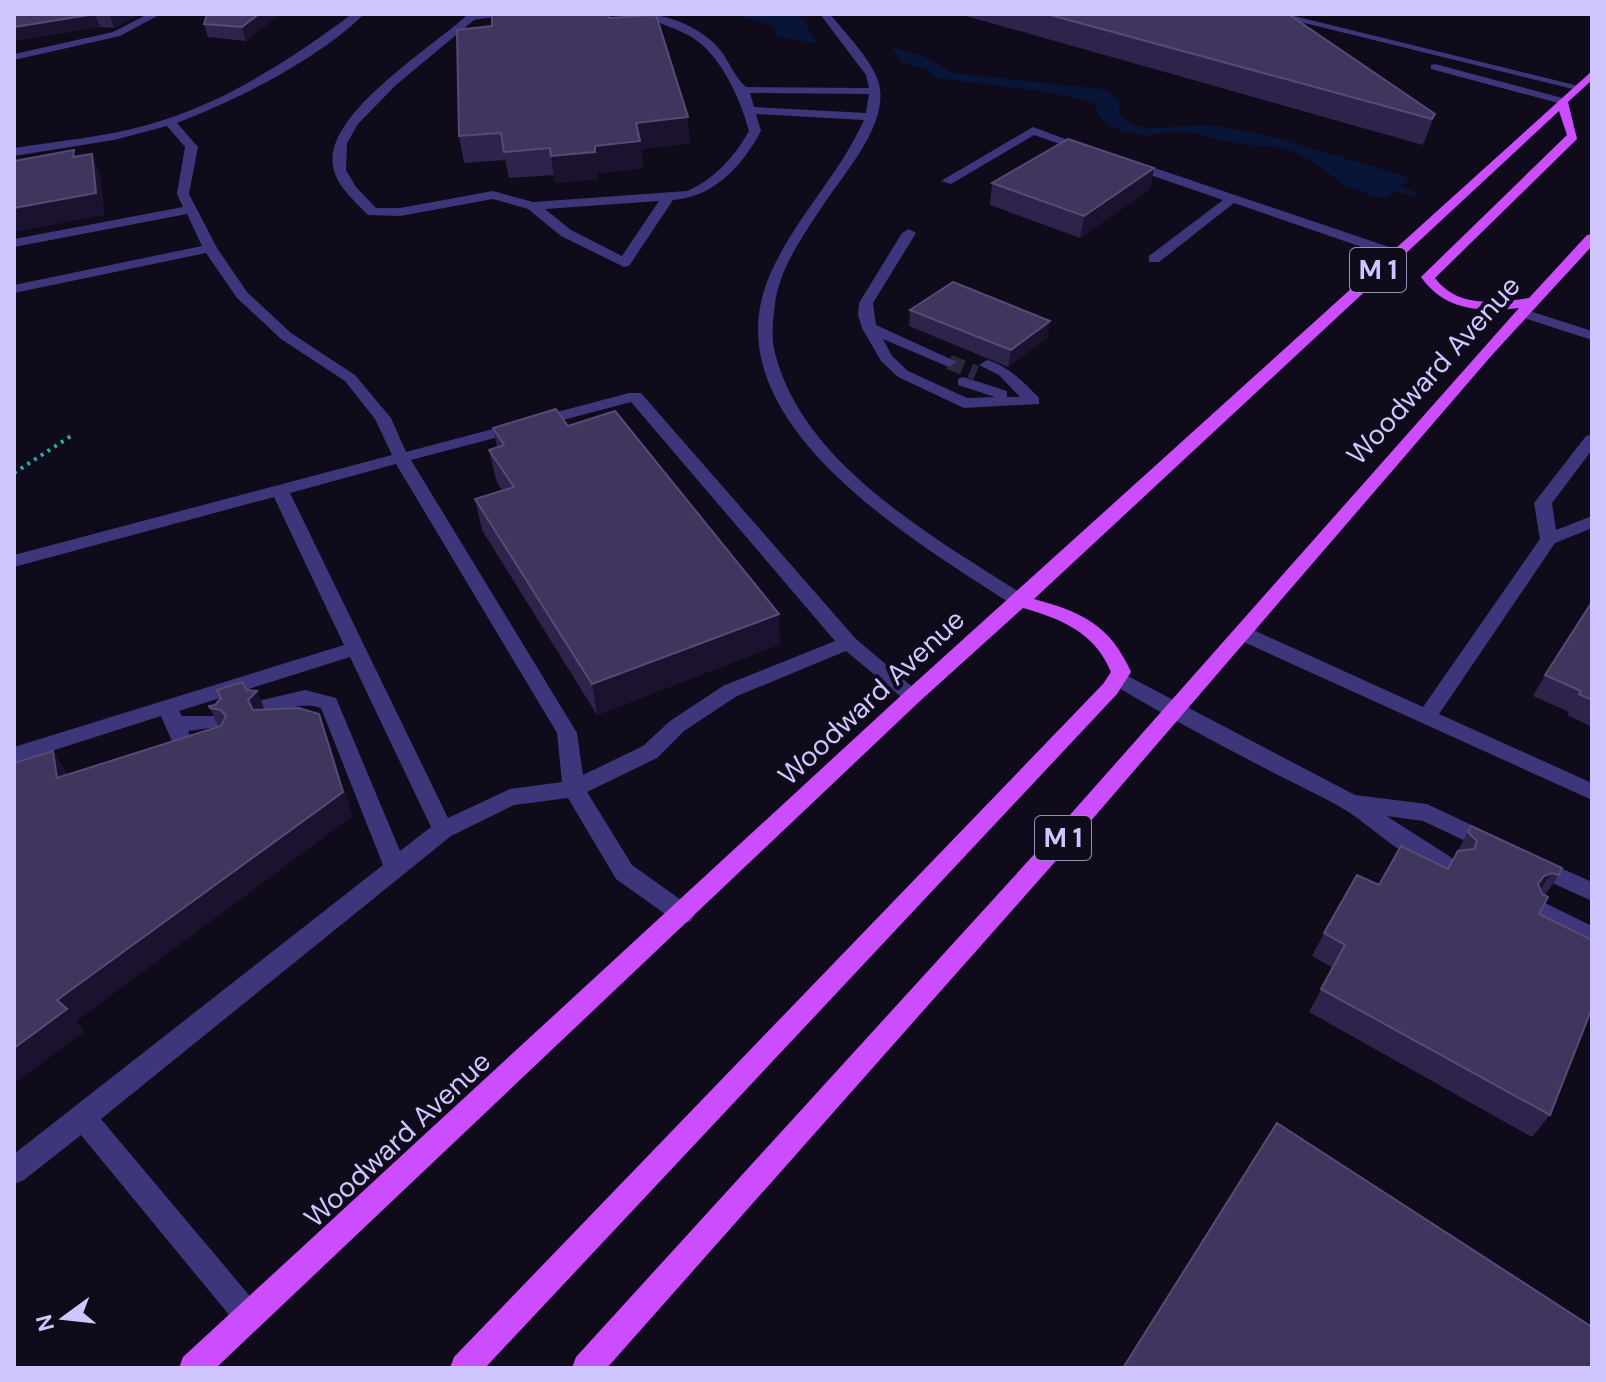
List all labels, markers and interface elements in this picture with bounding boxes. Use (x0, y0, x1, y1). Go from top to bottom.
road number: M 1 (1350, 248, 1406, 292)
street label: Woodward Avenue (1338, 268, 1528, 473)
street label: Woodward Avenue (770, 601, 973, 794)
road number: M 1 (1035, 816, 1091, 860)
street label: Woodward Avenue (296, 1043, 499, 1236)
north arrow (24, 1278, 104, 1358)
text: N (29, 1312, 61, 1335)

